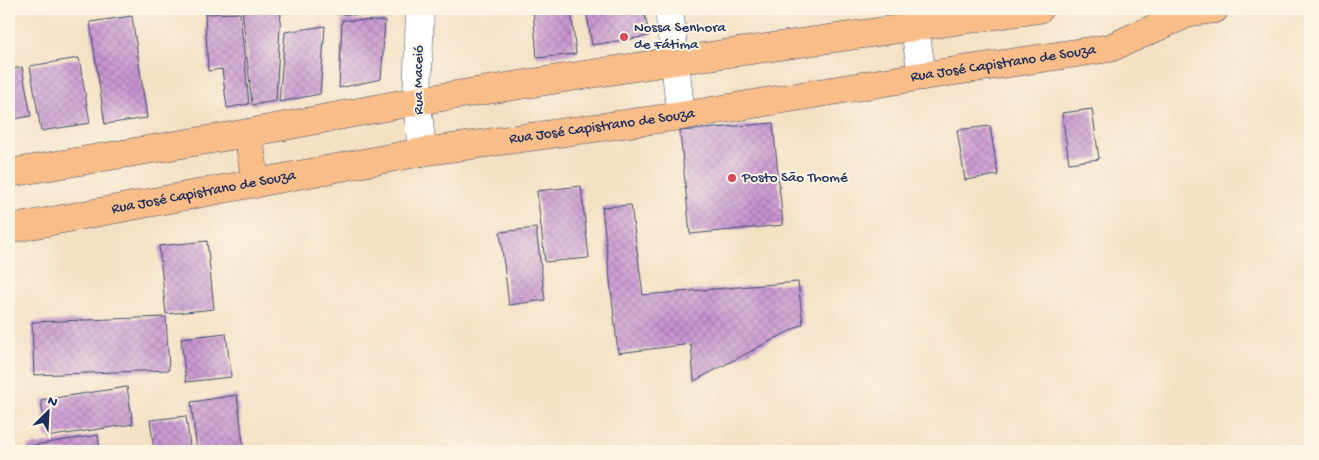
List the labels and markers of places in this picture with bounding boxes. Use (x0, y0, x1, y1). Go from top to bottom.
place label: Nossa Senhora de Fátima (634, 19, 726, 54)
marker: Nossa Senhora de Fátima (618, 31, 630, 43)
place label: Posto São Thomé (741, 169, 848, 187)
marker: Posto São Thomé (726, 172, 738, 184)

